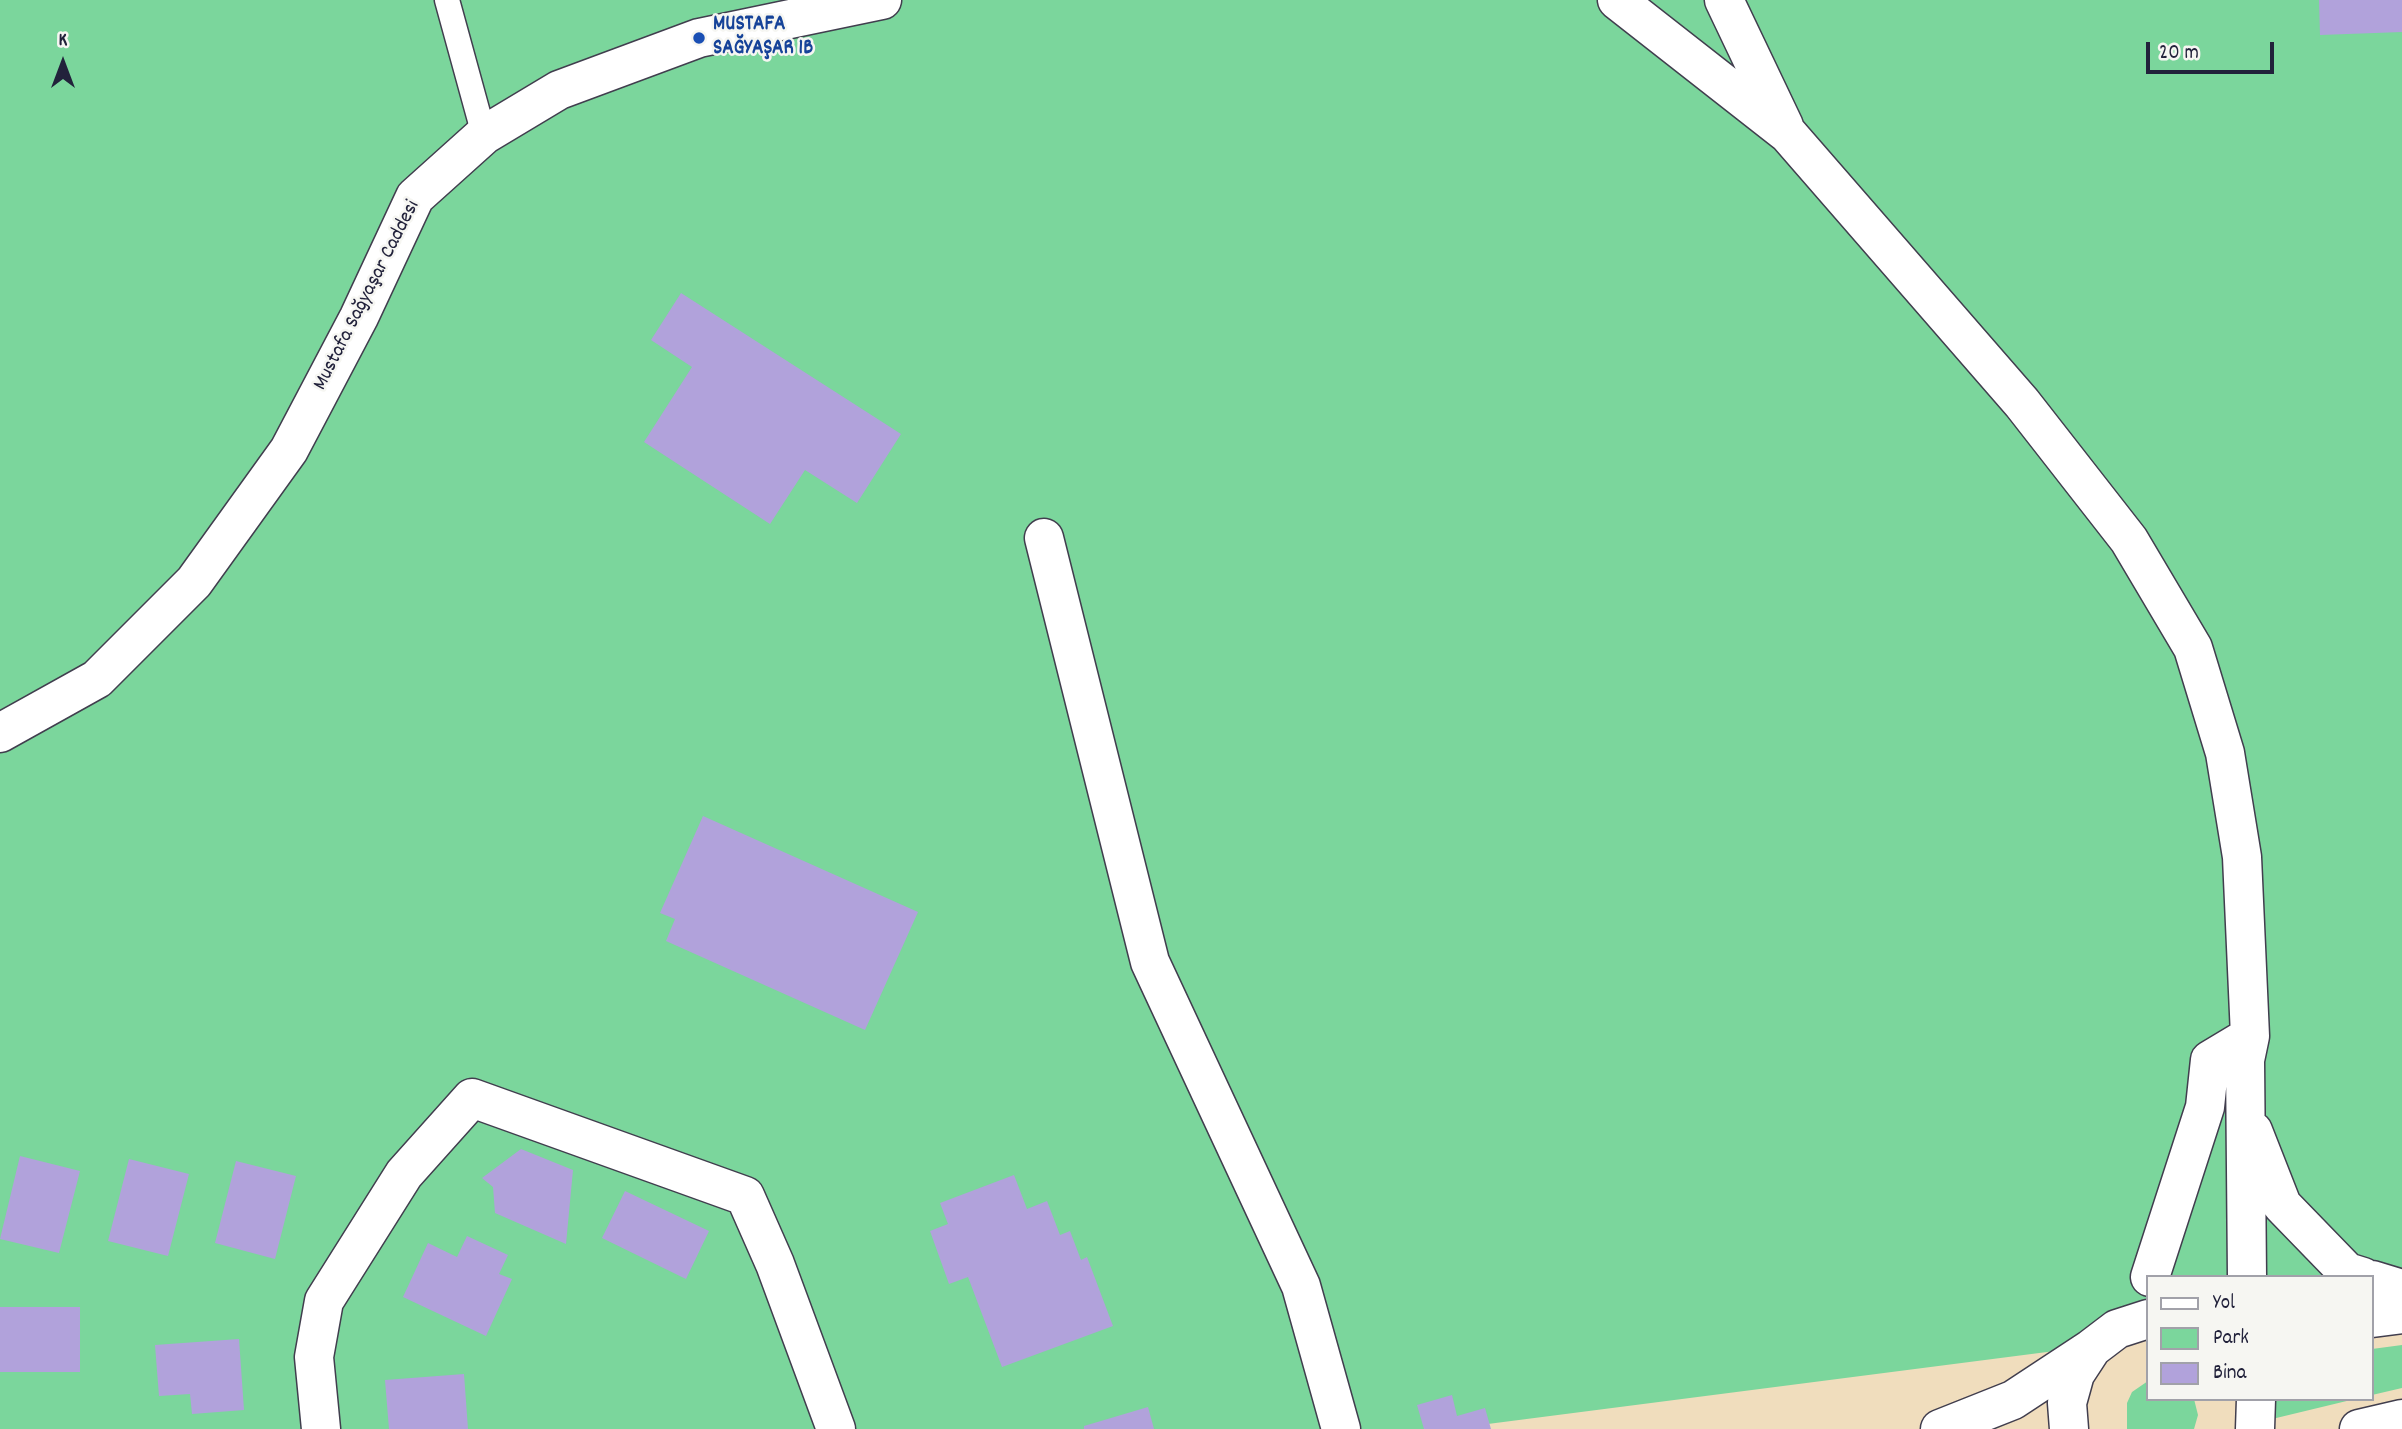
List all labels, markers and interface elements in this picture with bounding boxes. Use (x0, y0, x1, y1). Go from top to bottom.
place label: MUSTAFA SAĞYAŞAR 1B (713, 13, 813, 63)
north arrow (28, 28, 98, 98)
text: K (59, 28, 67, 55)
scale bar (2150, 28, 2278, 72)
marker: MUSTAFA SAĞYAŞAR 1B (691, 30, 707, 46)
text: 20 m (2159, 39, 2199, 69)
street label: Mustafa Sağyaşar Caddesi (309, 197, 427, 395)
legend (2146, 1275, 2374, 1401)
text: Yol (2213, 1289, 2235, 1319)
text: Park (2213, 1324, 2249, 1354)
text: Bina (2213, 1359, 2246, 1389)

